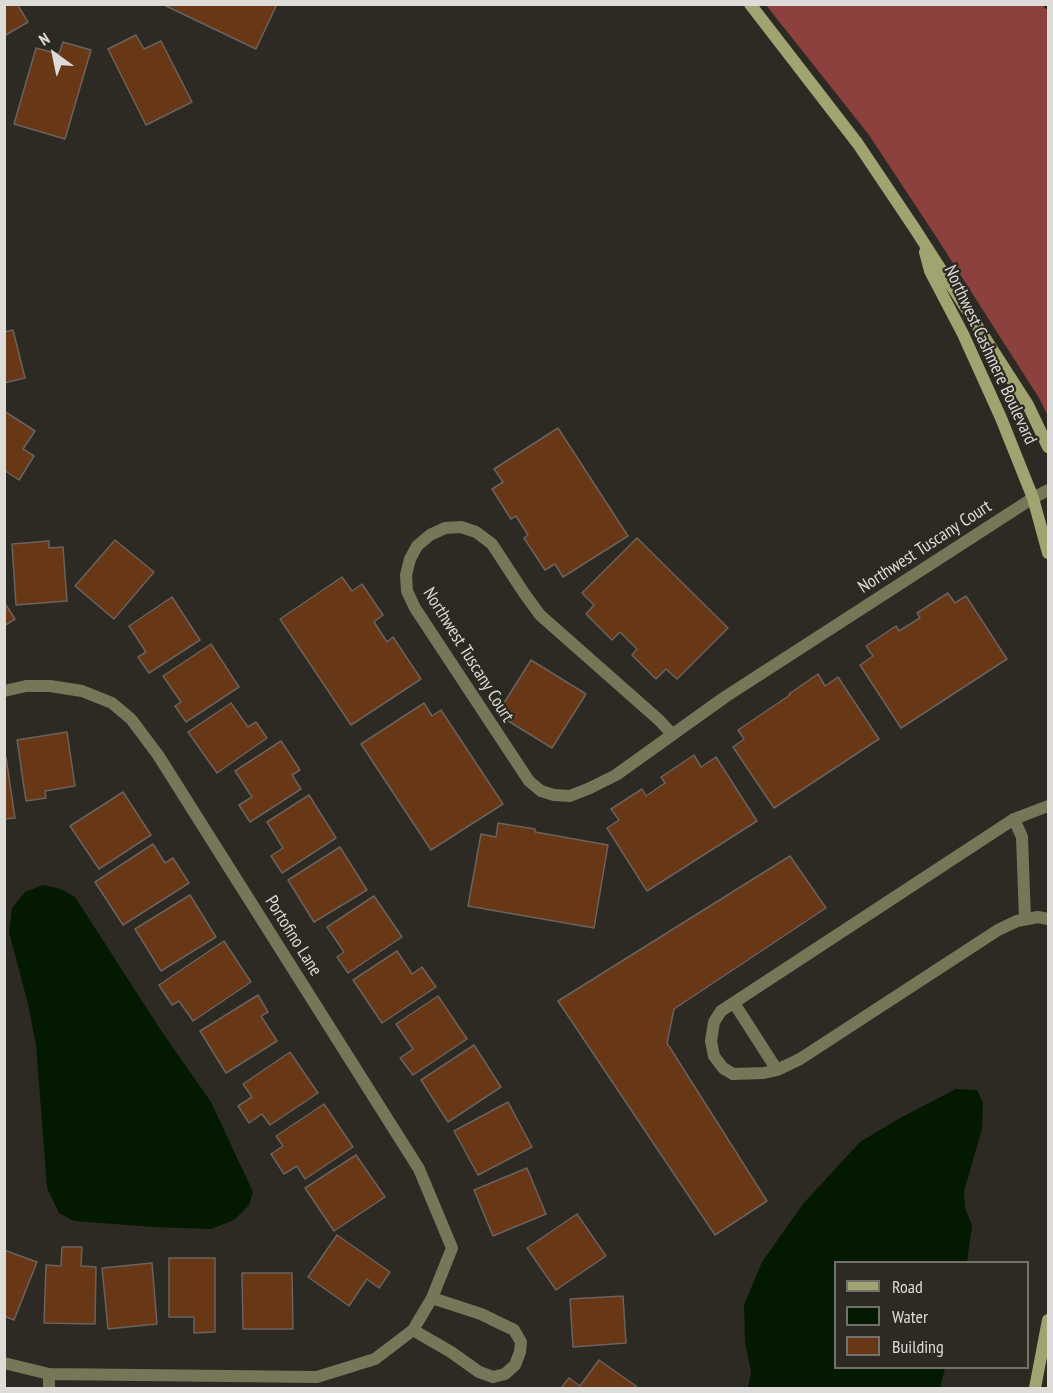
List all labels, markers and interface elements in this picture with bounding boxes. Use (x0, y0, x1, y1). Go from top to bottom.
north arrow (24, 24, 84, 84)
text: N (35, 28, 53, 50)
street label: Northwest Cashmere Boulevard (939, 262, 1041, 448)
street label: Northwest Tuscany Court (854, 496, 996, 598)
street label: Northwest Tuscany Court (418, 584, 518, 726)
street label: Portofino Lane (260, 892, 326, 980)
legend (834, 1261, 1029, 1369)
text: Road (892, 1275, 923, 1298)
text: Water (892, 1305, 928, 1328)
text: Building (892, 1335, 944, 1358)

